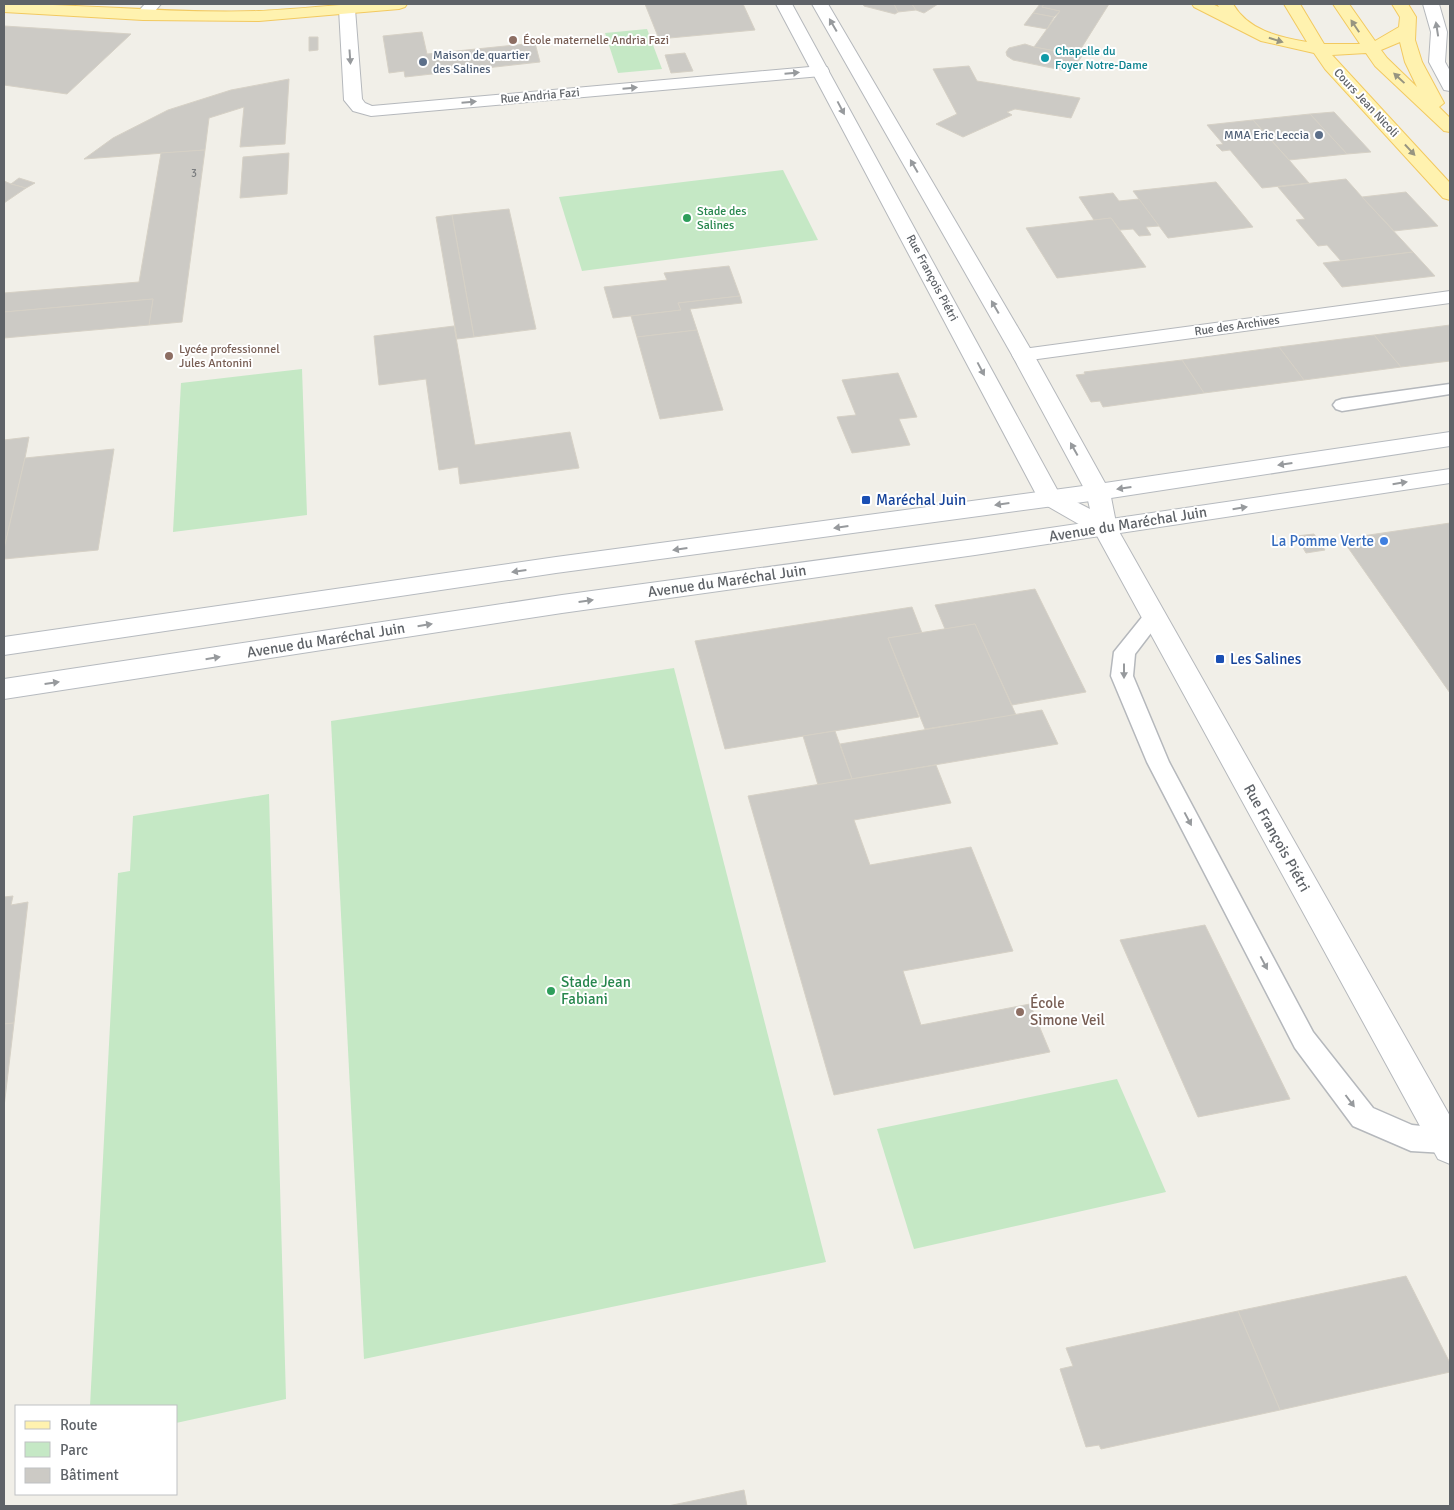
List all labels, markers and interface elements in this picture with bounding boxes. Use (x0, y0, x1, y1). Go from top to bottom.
one-way arrow (828, 19, 837, 32)
one-way arrow (1350, 19, 1360, 32)
one-way arrow (1433, 20, 1441, 36)
place label: École maternelle Andria Fazi (523, 33, 669, 48)
marker: École maternelle Andria Fazi (507, 34, 519, 46)
one-way arrow (1268, 37, 1283, 44)
place label: Chapelle du Foyer Notre-Dame (1055, 44, 1148, 73)
place label: Maison de quartier des Salines (433, 48, 530, 77)
one-way arrow (347, 50, 355, 66)
marker: Chapelle du Foyer Notre-Dame (1039, 52, 1051, 64)
marker: Maison de quartier des Salines (417, 56, 429, 68)
street label: Cours Jean Nicoli (1330, 65, 1402, 141)
one-way arrow (785, 69, 801, 77)
one-way arrow (1393, 72, 1405, 84)
one-way arrow (623, 84, 639, 92)
street label: Rue Andria Fazi (500, 85, 580, 107)
one-way arrow (461, 98, 477, 106)
one-way arrow (837, 101, 845, 115)
place label: MMA Eric Leccia (1224, 128, 1309, 143)
marker: MMA Eric Leccia (1313, 129, 1325, 141)
one-way arrow (1404, 144, 1416, 156)
one-way arrow (910, 159, 919, 173)
house number: 3 (191, 167, 197, 180)
place label: Stade des Salines (697, 204, 747, 233)
marker: Stade des Salines (681, 212, 693, 224)
street label: Rue François Piétri (903, 232, 961, 324)
one-way arrow (991, 300, 1000, 313)
street label: Rue des Archives (1193, 313, 1281, 339)
place label: Lycée professionnel Jules Antonini (179, 342, 280, 371)
marker: Lycée professionnel Jules Antonini (163, 350, 175, 362)
one-way arrow (977, 362, 985, 376)
one-way arrow (1070, 442, 1079, 455)
one-way arrow (1276, 460, 1292, 468)
one-way arrow (1393, 479, 1409, 487)
one-way arrow (1116, 484, 1132, 492)
place label: Maréchal Juin (876, 491, 966, 509)
marker: Maréchal Juin (860, 494, 872, 506)
one-way arrow (994, 501, 1010, 509)
street label: Avenue du Maréchal Juin (1048, 503, 1208, 545)
one-way arrow (1232, 503, 1248, 511)
one-way arrow (833, 523, 849, 531)
place label: La Pomme Verte (1271, 532, 1374, 550)
marker: La Pomme Verte (1378, 535, 1390, 547)
one-way arrow (672, 545, 688, 553)
street label: Avenue du Maréchal Juin (647, 561, 807, 601)
one-way arrow (511, 567, 527, 575)
one-way arrow (578, 596, 594, 604)
street label: Avenue du Maréchal Juin (246, 619, 406, 661)
one-way arrow (417, 621, 433, 629)
place label: Les Salines (1230, 650, 1302, 668)
marker: Les Salines (1214, 653, 1226, 665)
one-way arrow (205, 654, 221, 662)
one-way arrow (1120, 664, 1128, 680)
one-way arrow (44, 678, 60, 686)
street label: Rue François Piétri (1240, 781, 1314, 895)
one-way arrow (1184, 813, 1193, 826)
one-way arrow (1260, 956, 1268, 970)
place label: Stade Jean Fabiani (561, 973, 631, 1008)
marker: Stade Jean Fabiani (545, 985, 557, 997)
place label: École Simone Veil (1030, 993, 1105, 1029)
marker: École Simone Veil (1014, 1006, 1026, 1018)
one-way arrow (1345, 1094, 1355, 1108)
legend (15, 1405, 178, 1495)
text: Route (60, 1416, 97, 1434)
text: Parc (60, 1441, 88, 1459)
text: Bâtiment (60, 1466, 119, 1484)

